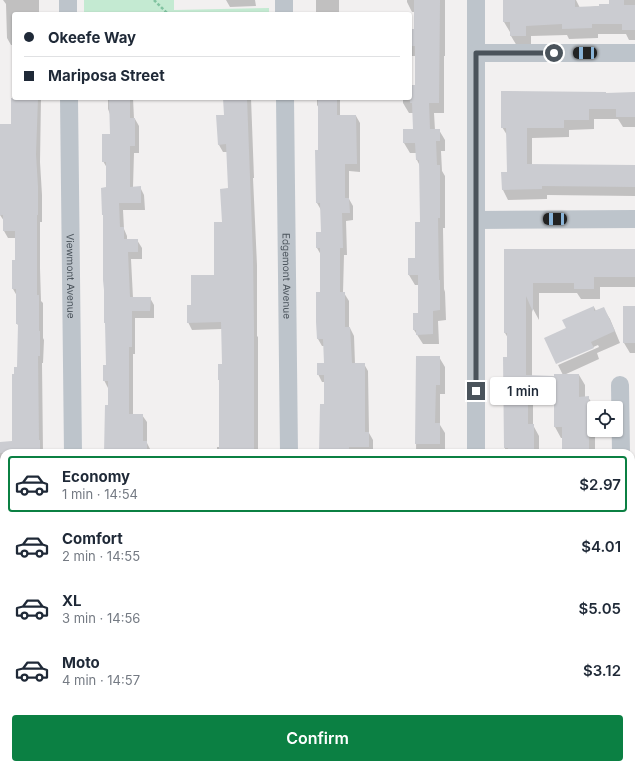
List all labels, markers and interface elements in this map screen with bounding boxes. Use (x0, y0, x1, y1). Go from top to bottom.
text: Okeefe Way (48, 28, 136, 47)
route start (545, 44, 563, 62)
car (573, 47, 597, 59)
text: Mariposa Street (48, 66, 165, 85)
car (543, 213, 567, 225)
street label: Viewmont Avenue (65, 233, 77, 319)
street label: Edgemont Avenue (281, 233, 293, 319)
callout: 1 min (490, 377, 556, 405)
route end (467, 382, 485, 400)
text: 1 min (507, 383, 539, 399)
map controls (587, 401, 623, 437)
button: locate (587, 401, 623, 437)
icon: car (14, 466, 50, 502)
text: Economy (62, 467, 130, 486)
text: $2.97 (579, 475, 621, 494)
text: 1 min · 14:54 (62, 486, 138, 502)
icon: car (14, 528, 50, 564)
text: Comfort (62, 529, 123, 548)
text: $4.01 (581, 537, 621, 556)
text: 2 min · 14:55 (62, 548, 140, 564)
icon: car (14, 590, 50, 626)
text: XL (62, 591, 82, 610)
text: $5.05 (578, 599, 621, 618)
text: 3 min · 14:56 (62, 610, 140, 626)
icon: car (14, 652, 50, 688)
text: Moto (62, 653, 100, 672)
text: $3.12 (583, 661, 621, 680)
text: 4 min · 14:57 (62, 672, 140, 688)
button: Confirm (12, 715, 623, 761)

